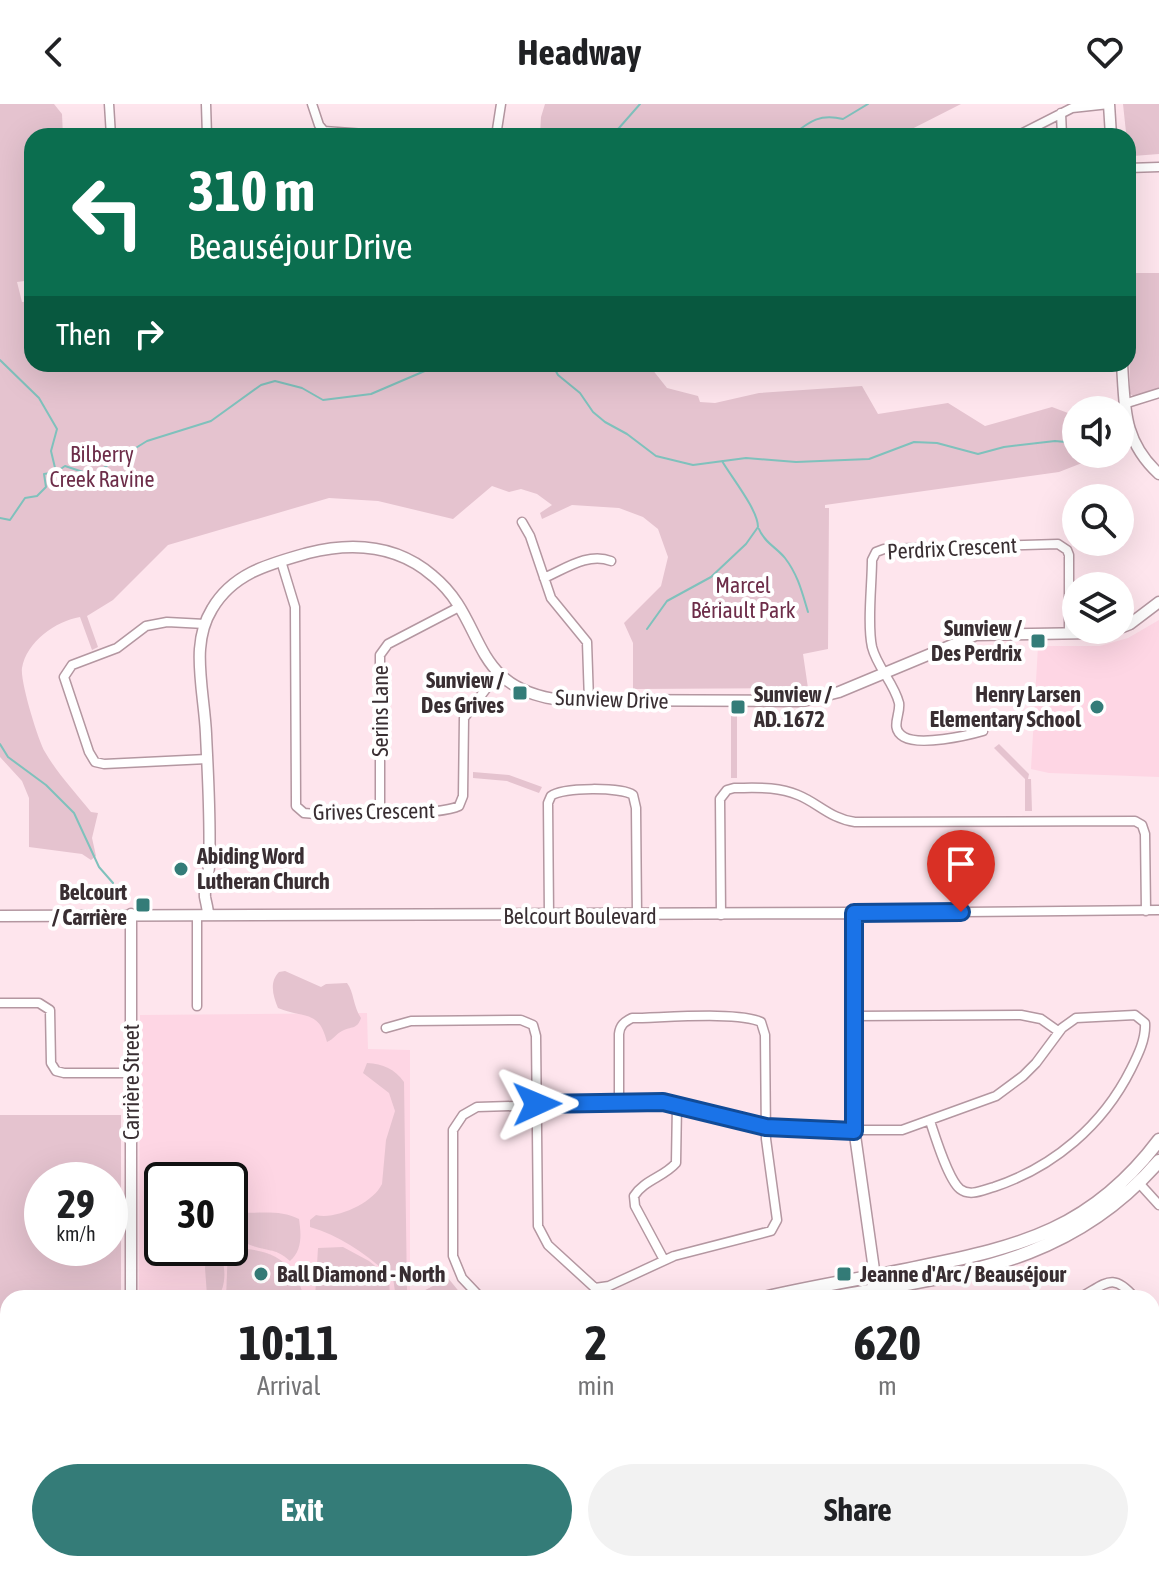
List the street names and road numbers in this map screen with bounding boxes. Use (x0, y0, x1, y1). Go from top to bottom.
street label: Perdrix Crescent (886, 532, 1018, 564)
street label: Serins Lane (367, 665, 393, 757)
street label: Sunview Drive (555, 684, 669, 714)
street label: Grives Crescent (313, 797, 435, 825)
street label: Belcourt Boulevard (503, 903, 657, 929)
street label: Carrière Street (118, 1024, 144, 1140)

